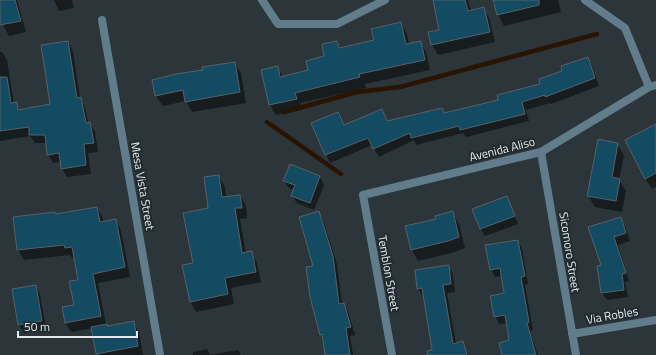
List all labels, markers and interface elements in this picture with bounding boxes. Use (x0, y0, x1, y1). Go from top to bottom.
street label: Avenida Aliso (467, 132, 537, 166)
street label: Mesa Vista Street (126, 140, 160, 232)
street label: Sicomoro Street (554, 211, 586, 294)
street label: Temblon Street (373, 234, 405, 313)
street label: Via Robles (584, 301, 640, 329)
scale bar (18, 313, 137, 339)
text: 50 m (24, 317, 50, 336)

